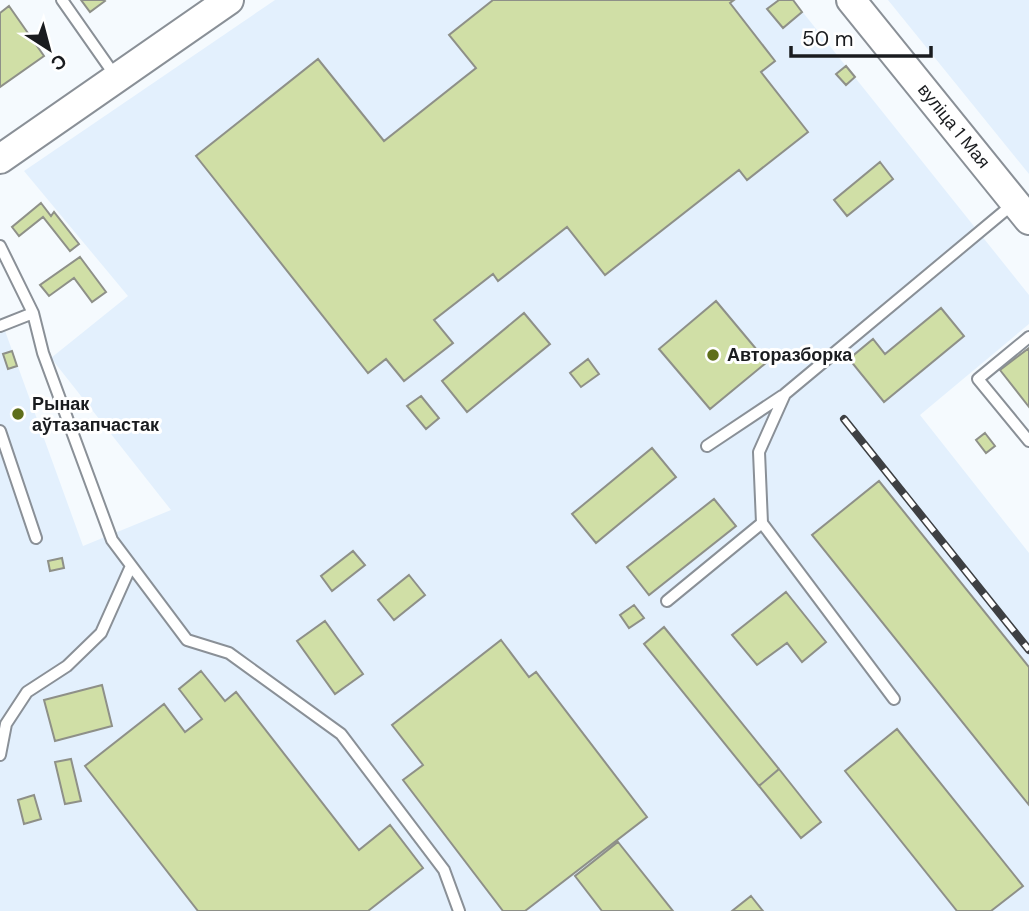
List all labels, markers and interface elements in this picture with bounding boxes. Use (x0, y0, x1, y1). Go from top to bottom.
north arrow (14, 14, 84, 84)
scale bar (791, 14, 931, 58)
text: 50 m (802, 25, 853, 53)
text: С (46, 48, 72, 77)
street label: вуліца 1 Мая (912, 79, 996, 173)
place label: Авторазборка (727, 343, 853, 367)
marker: Авторазборка (705, 347, 721, 363)
place label: Рынак аўтазапчастак (32, 392, 160, 437)
marker: Рынак аўтазапчастак (10, 406, 26, 422)

